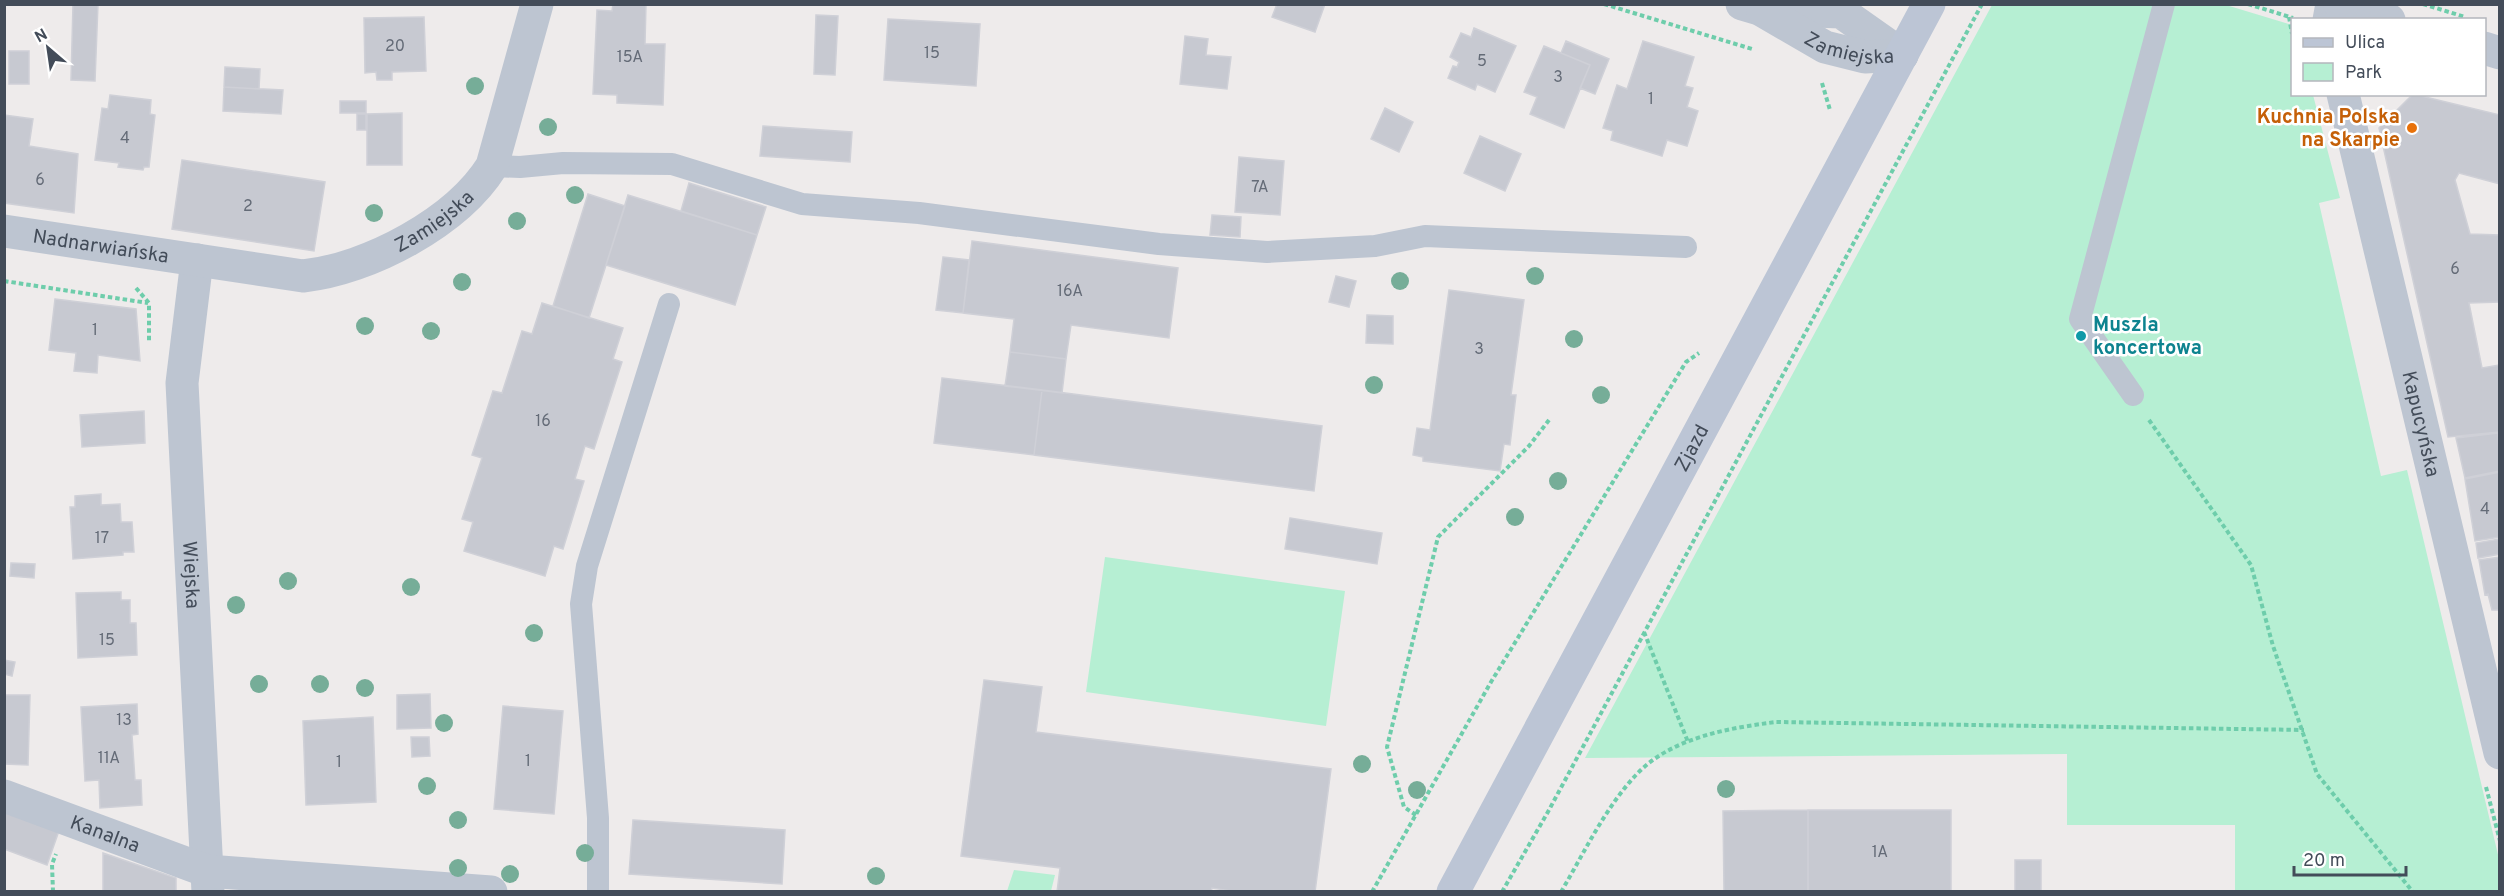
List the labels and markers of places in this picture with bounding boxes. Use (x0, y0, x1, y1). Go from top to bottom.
place label: Kuchnia Polska na Skarpie (2257, 105, 2400, 154)
marker: Kuchnia Polska na Skarpie (2405, 121, 2419, 135)
place label: Muszla koncertowa (2093, 313, 2202, 362)
marker: Muszla koncertowa (2074, 329, 2088, 343)

